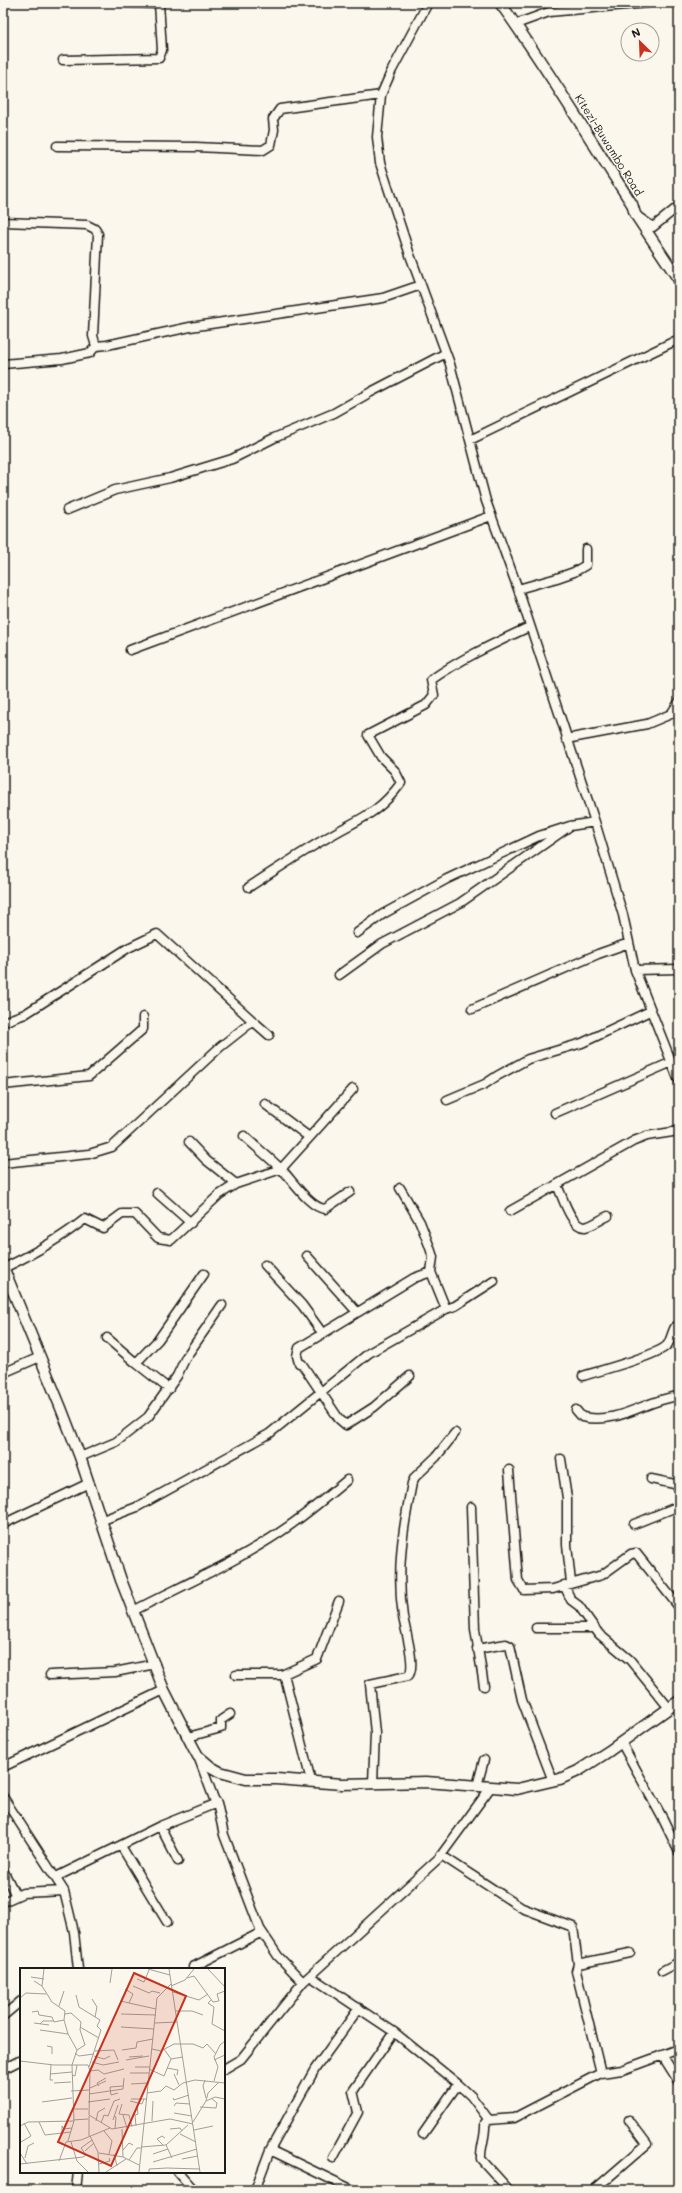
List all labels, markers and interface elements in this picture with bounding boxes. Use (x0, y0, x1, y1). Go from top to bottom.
north arrow (620, 22, 660, 62)
text: N (629, 24, 643, 41)
street label: Kitezi-Buwambo Road (572, 91, 647, 198)
inset map (20, 1968, 225, 2173)

